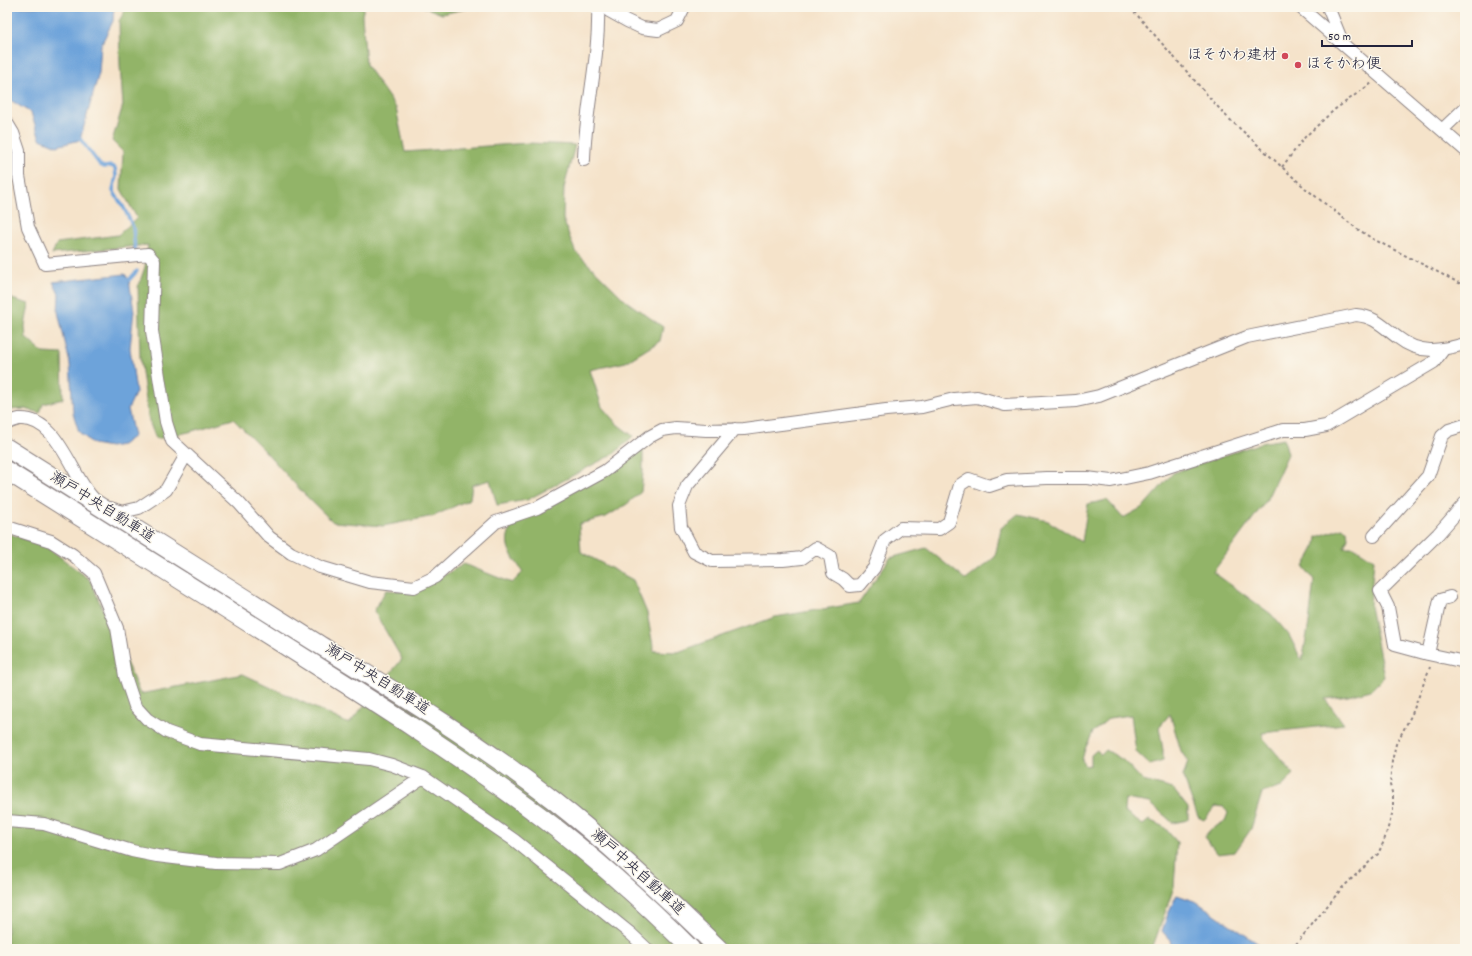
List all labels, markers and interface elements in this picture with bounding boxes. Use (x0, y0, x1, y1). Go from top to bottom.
scale bar (1322, 22, 1412, 48)
text: 50 m (1328, 29, 1351, 46)
place label: ほそかわ建材 (1187, 45, 1277, 67)
marker: ほそかわ建材 (1280, 51, 1290, 61)
place label: ほそかわ便 (1306, 54, 1382, 76)
marker: ほそかわ便 (1293, 60, 1303, 70)
street label: 瀬戸中央自動車道 (45, 467, 159, 549)
street label: 瀬戸中央自動車道 (320, 639, 434, 721)
street label: 瀬戸中央自動車道 (585, 825, 689, 921)

